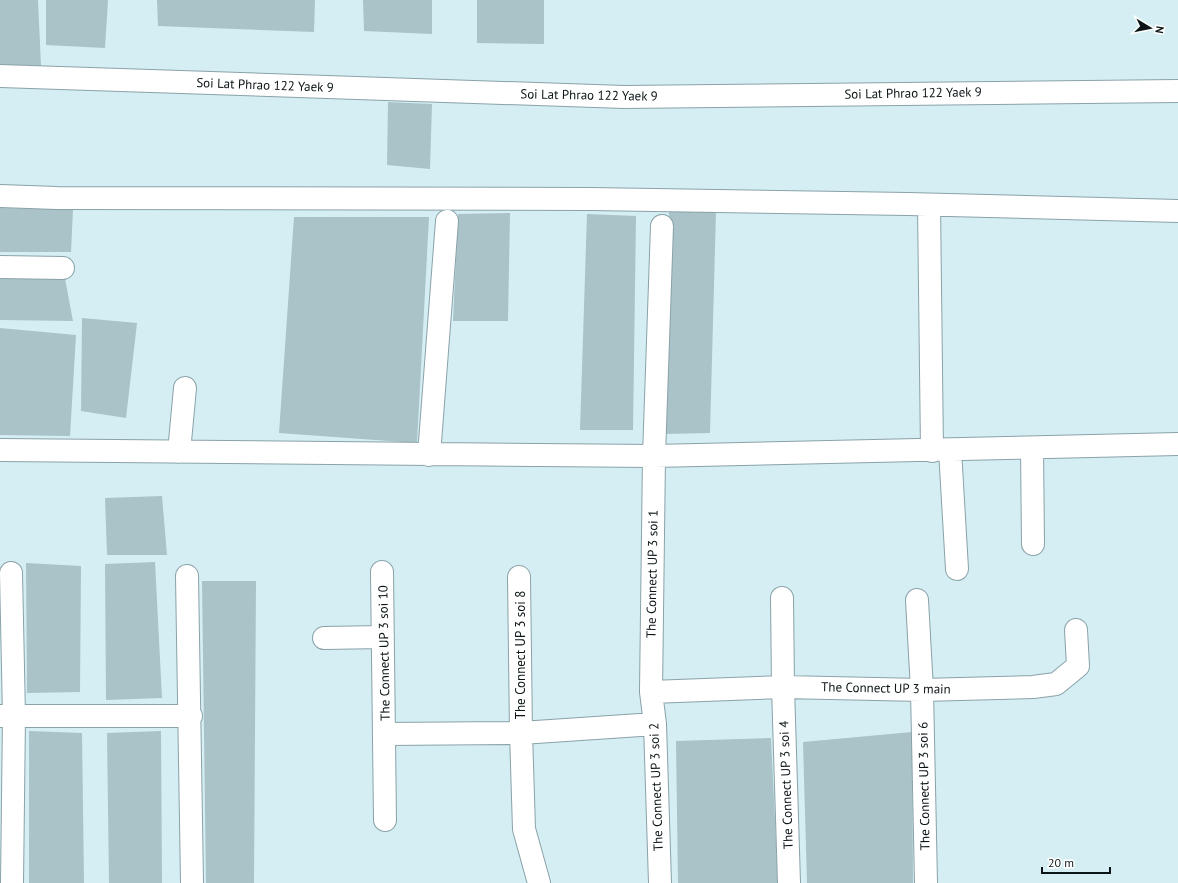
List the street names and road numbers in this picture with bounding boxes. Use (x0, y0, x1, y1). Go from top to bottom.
street label: Soi Lat Phrao 122 Yaek 9 (196, 74, 334, 96)
street label: Soi Lat Phrao 122 Yaek 9 (844, 83, 982, 103)
street label: Soi Lat Phrao 122 Yaek 9 (520, 85, 658, 105)
street label: The Connect UP 3 soi 1 (642, 510, 662, 638)
street label: The Connect UP 3 soi 10 (374, 585, 394, 721)
street label: The Connect UP 3 soi 8 (512, 591, 529, 719)
street label: The Connect UP 3 main (821, 678, 951, 698)
street label: The Connect UP 3 soi 4 (775, 720, 797, 850)
street label: The Connect UP 3 soi 2 (645, 722, 667, 852)
street label: The Connect UP 3 soi 6 (914, 722, 934, 850)

